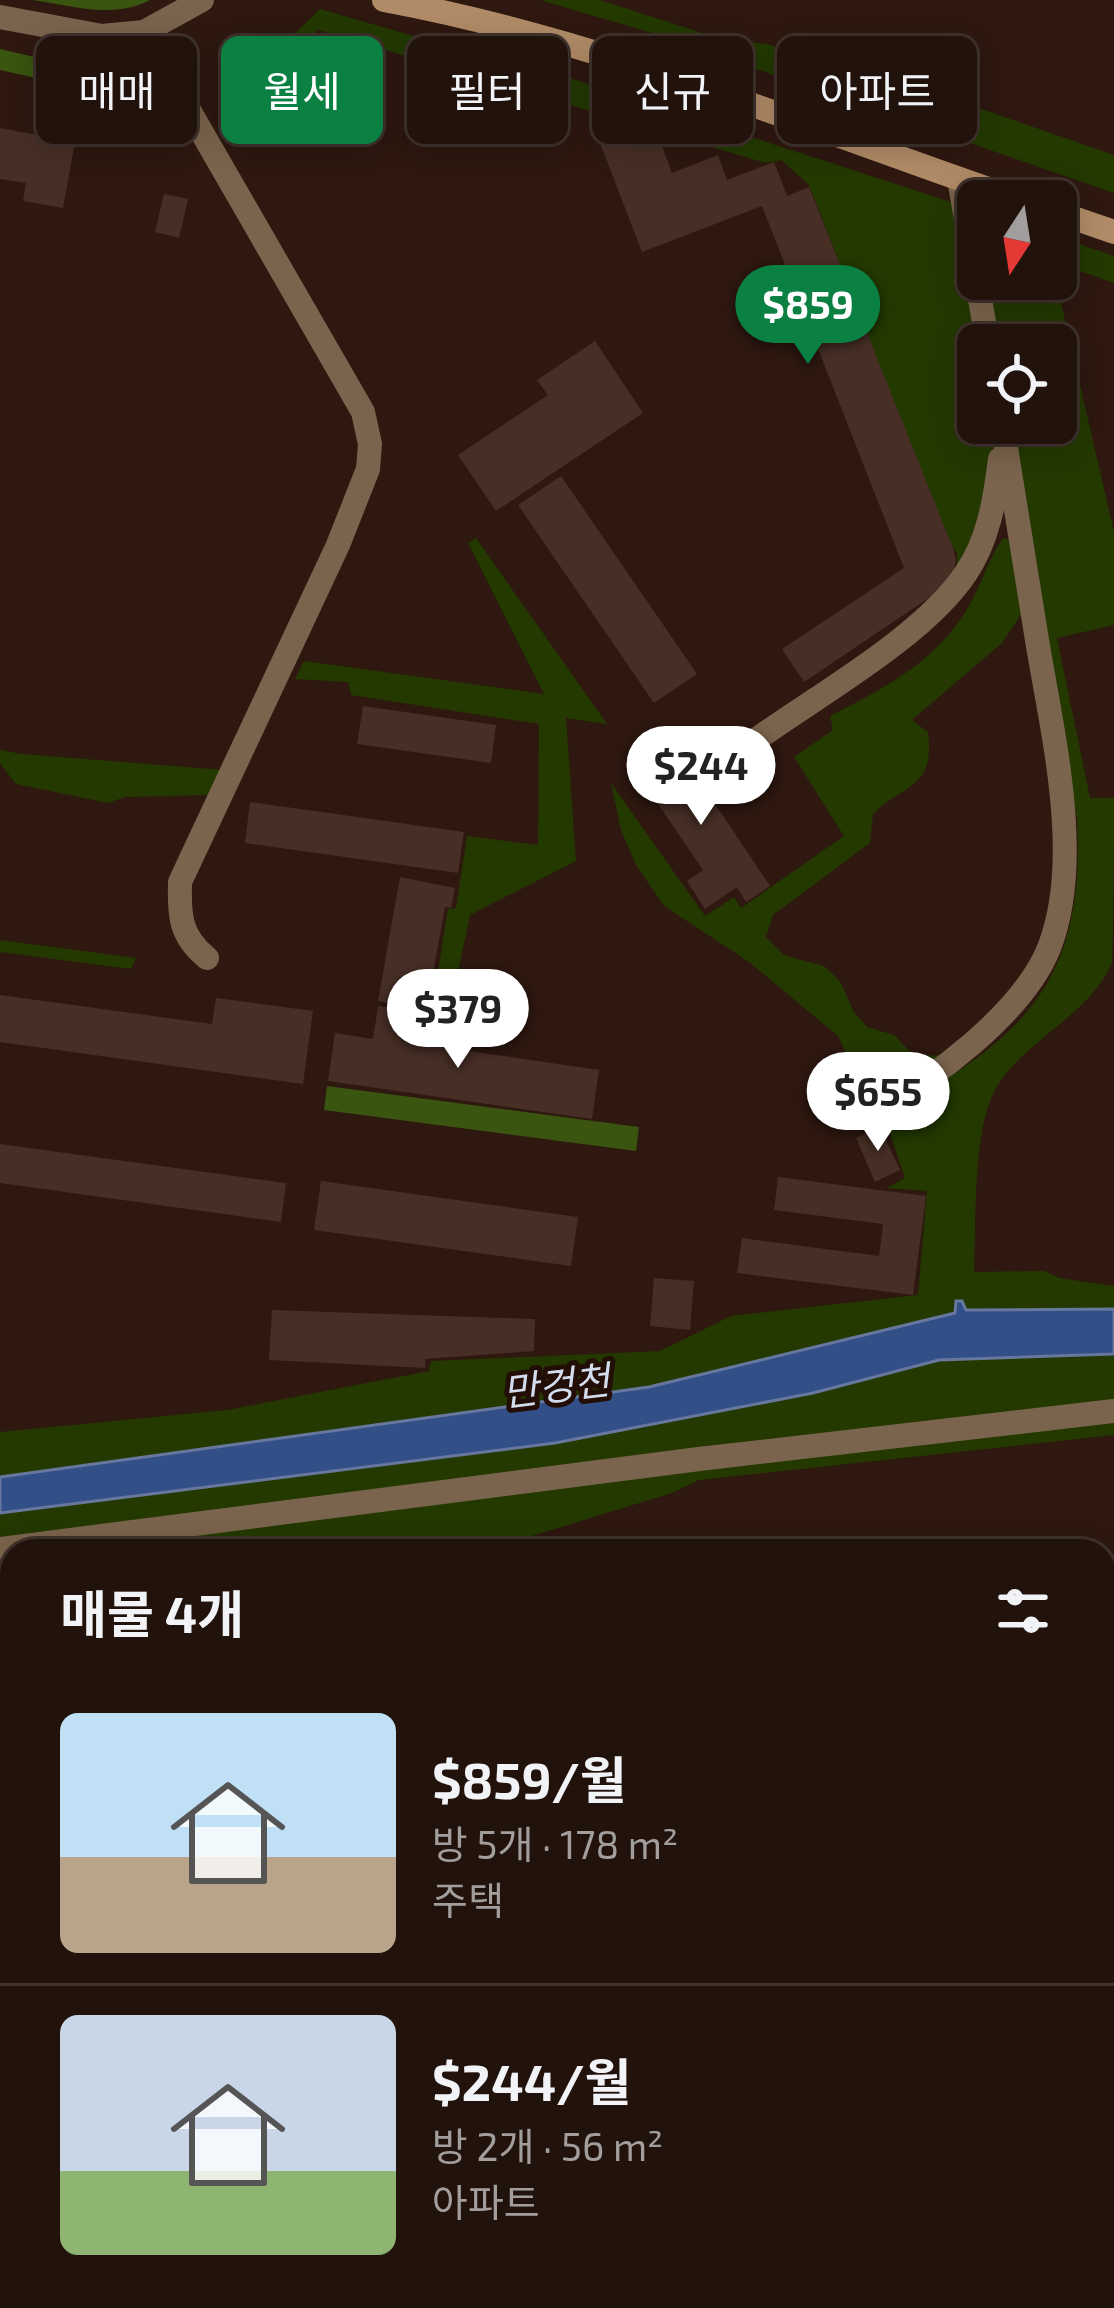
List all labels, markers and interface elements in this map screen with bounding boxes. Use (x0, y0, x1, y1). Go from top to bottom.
chip: 매매 (36, 36, 197, 144)
chip: 월세 (221, 36, 383, 144)
chip: 필터 (407, 36, 568, 144)
chip: 신규 (592, 36, 753, 144)
chip: 아파트 (777, 36, 977, 144)
north arrow (957, 180, 1077, 300)
map controls (957, 180, 1077, 444)
pin: $859 (737, 265, 879, 367)
text: $859 (762, 280, 854, 327)
button: locate (957, 324, 1077, 444)
pin: $244 (630, 726, 772, 828)
text: $244 (654, 741, 748, 788)
pin: $379 (387, 969, 529, 1071)
text: $379 (414, 984, 502, 1031)
pin: $655 (807, 1052, 949, 1154)
text: $655 (834, 1067, 922, 1114)
water label: 만겅천 (500, 1354, 616, 1414)
icon: filters (990, 1578, 1056, 1644)
text: 매물 4개 (60, 1582, 244, 1643)
text: $859/월 (432, 1748, 627, 1809)
icon: home (156, 1761, 300, 1905)
text: 방 5개 · 178 m² (432, 1820, 678, 1867)
text: 주택 (432, 1876, 504, 1923)
text: $244/월 (432, 2050, 631, 2111)
icon: home (156, 2063, 300, 2207)
text: 방 2개 · 56 m² (432, 2122, 663, 2169)
text: 아파트 (432, 2178, 540, 2225)

